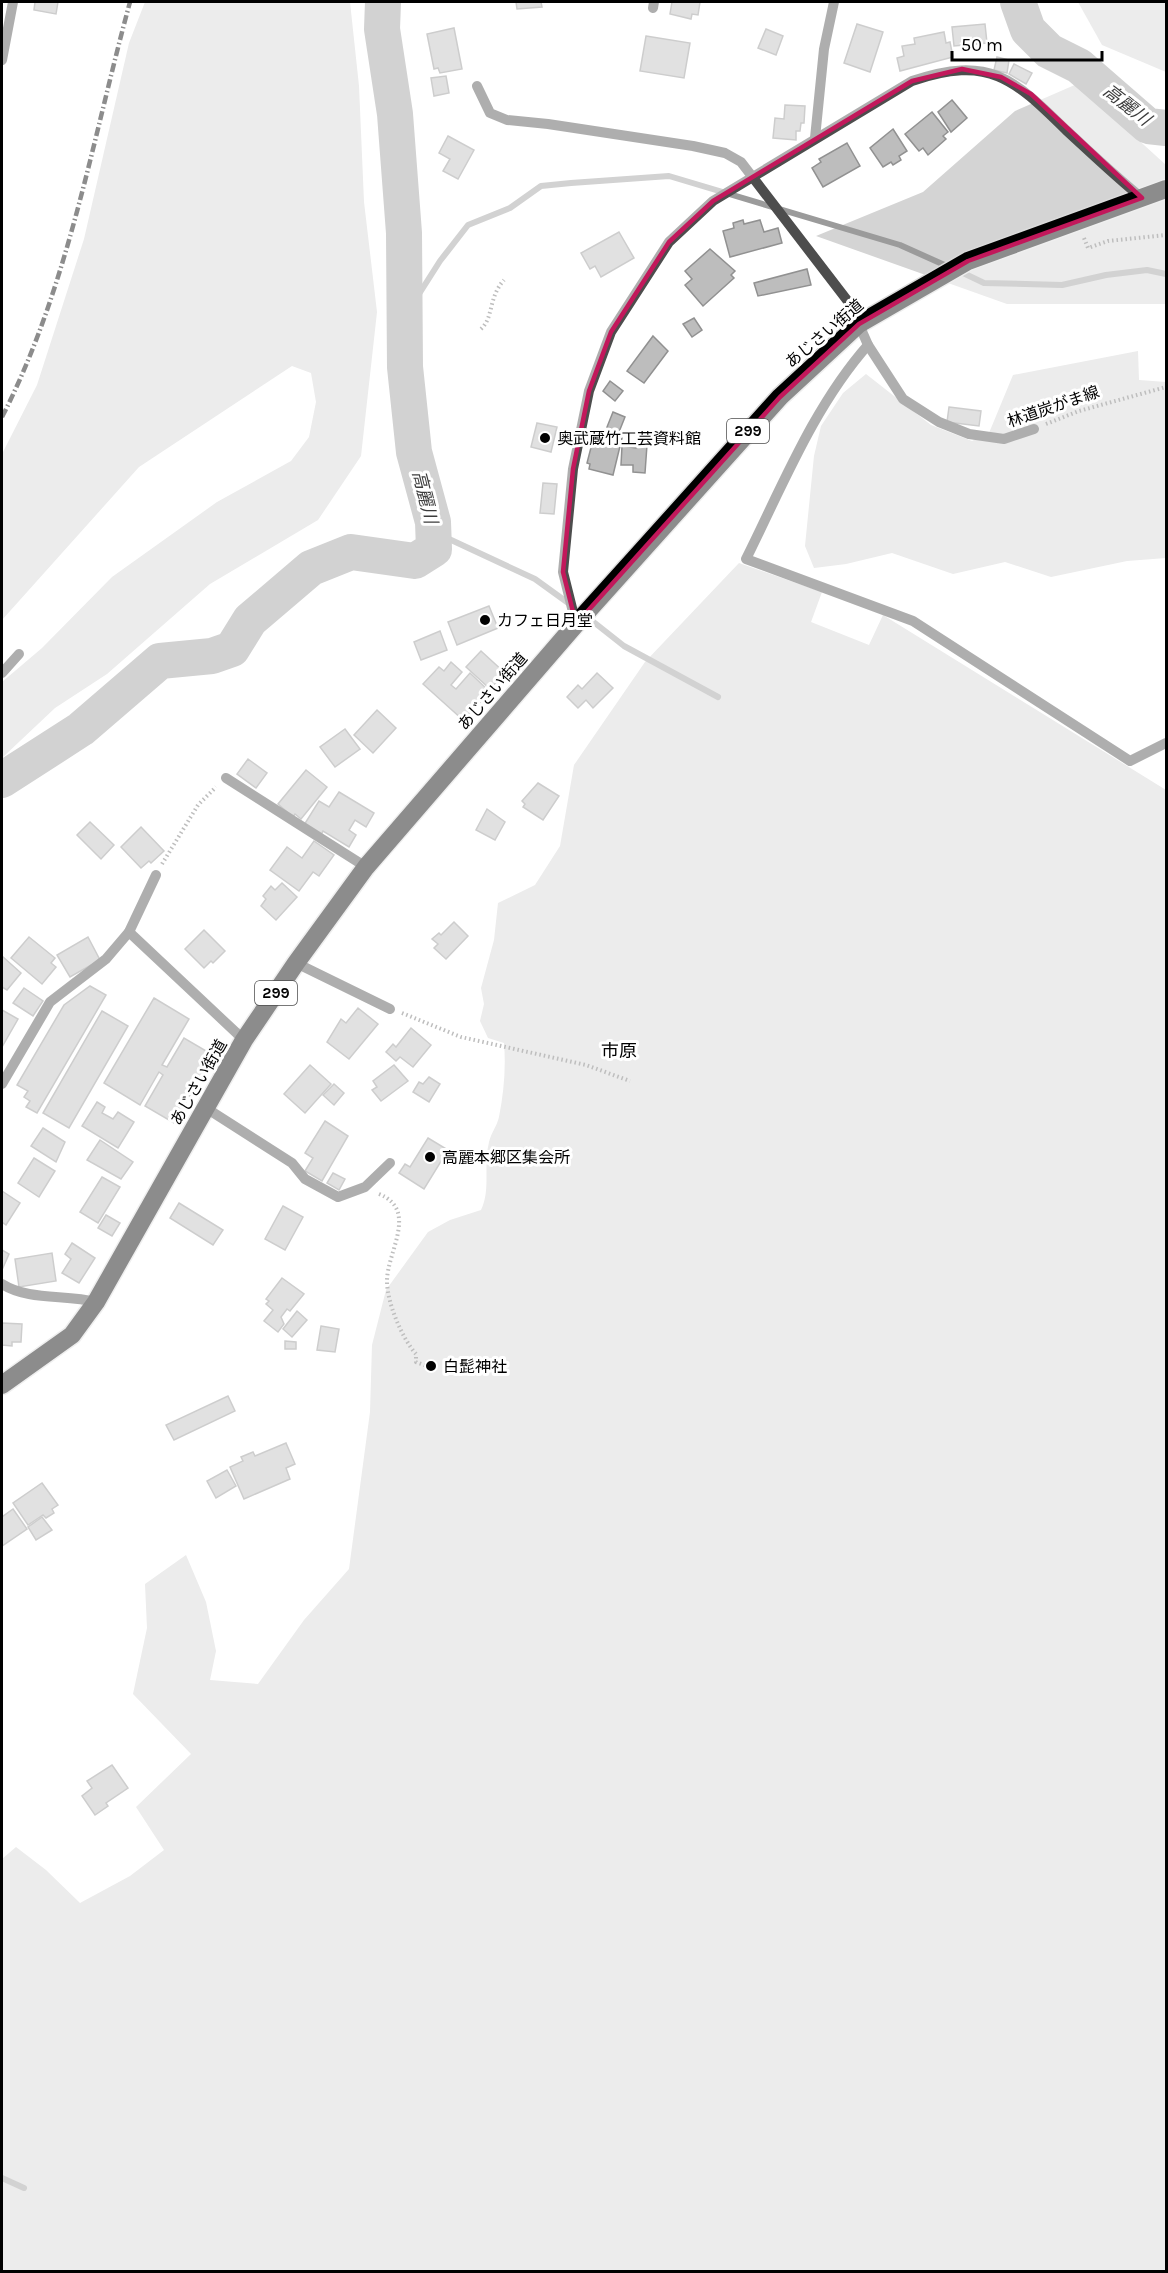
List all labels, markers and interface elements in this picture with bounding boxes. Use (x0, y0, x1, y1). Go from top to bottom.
scale bar (952, 24, 1102, 62)
text: 50 m (961, 34, 1003, 56)
water label: 高麗川 (1099, 80, 1157, 132)
street label: あじさい街道 (781, 295, 867, 372)
street label: 林道炭がま線 (1005, 382, 1102, 431)
road number: 299 (727, 419, 769, 443)
place label: 奥武蔵竹工芸資料館 (557, 429, 701, 448)
marker: 奥武蔵竹工芸資料館 (538, 431, 552, 445)
water label: 高麗川 (408, 468, 443, 528)
place label: カフェ日月堂 (497, 611, 593, 630)
marker: カフェ日月堂 (478, 613, 492, 627)
street label: あじさい街道 (454, 649, 531, 734)
road number: 299 (255, 981, 297, 1005)
street label: あじさい街道 (166, 1036, 231, 1129)
district label: 市原 (601, 1040, 637, 1062)
place label: 高麗本郷区集会所 (442, 1148, 570, 1167)
marker: 高麗本郷区集会所 (423, 1150, 437, 1164)
place label: 白髭神社 (443, 1357, 507, 1376)
marker: 白髭神社 (424, 1359, 438, 1373)

